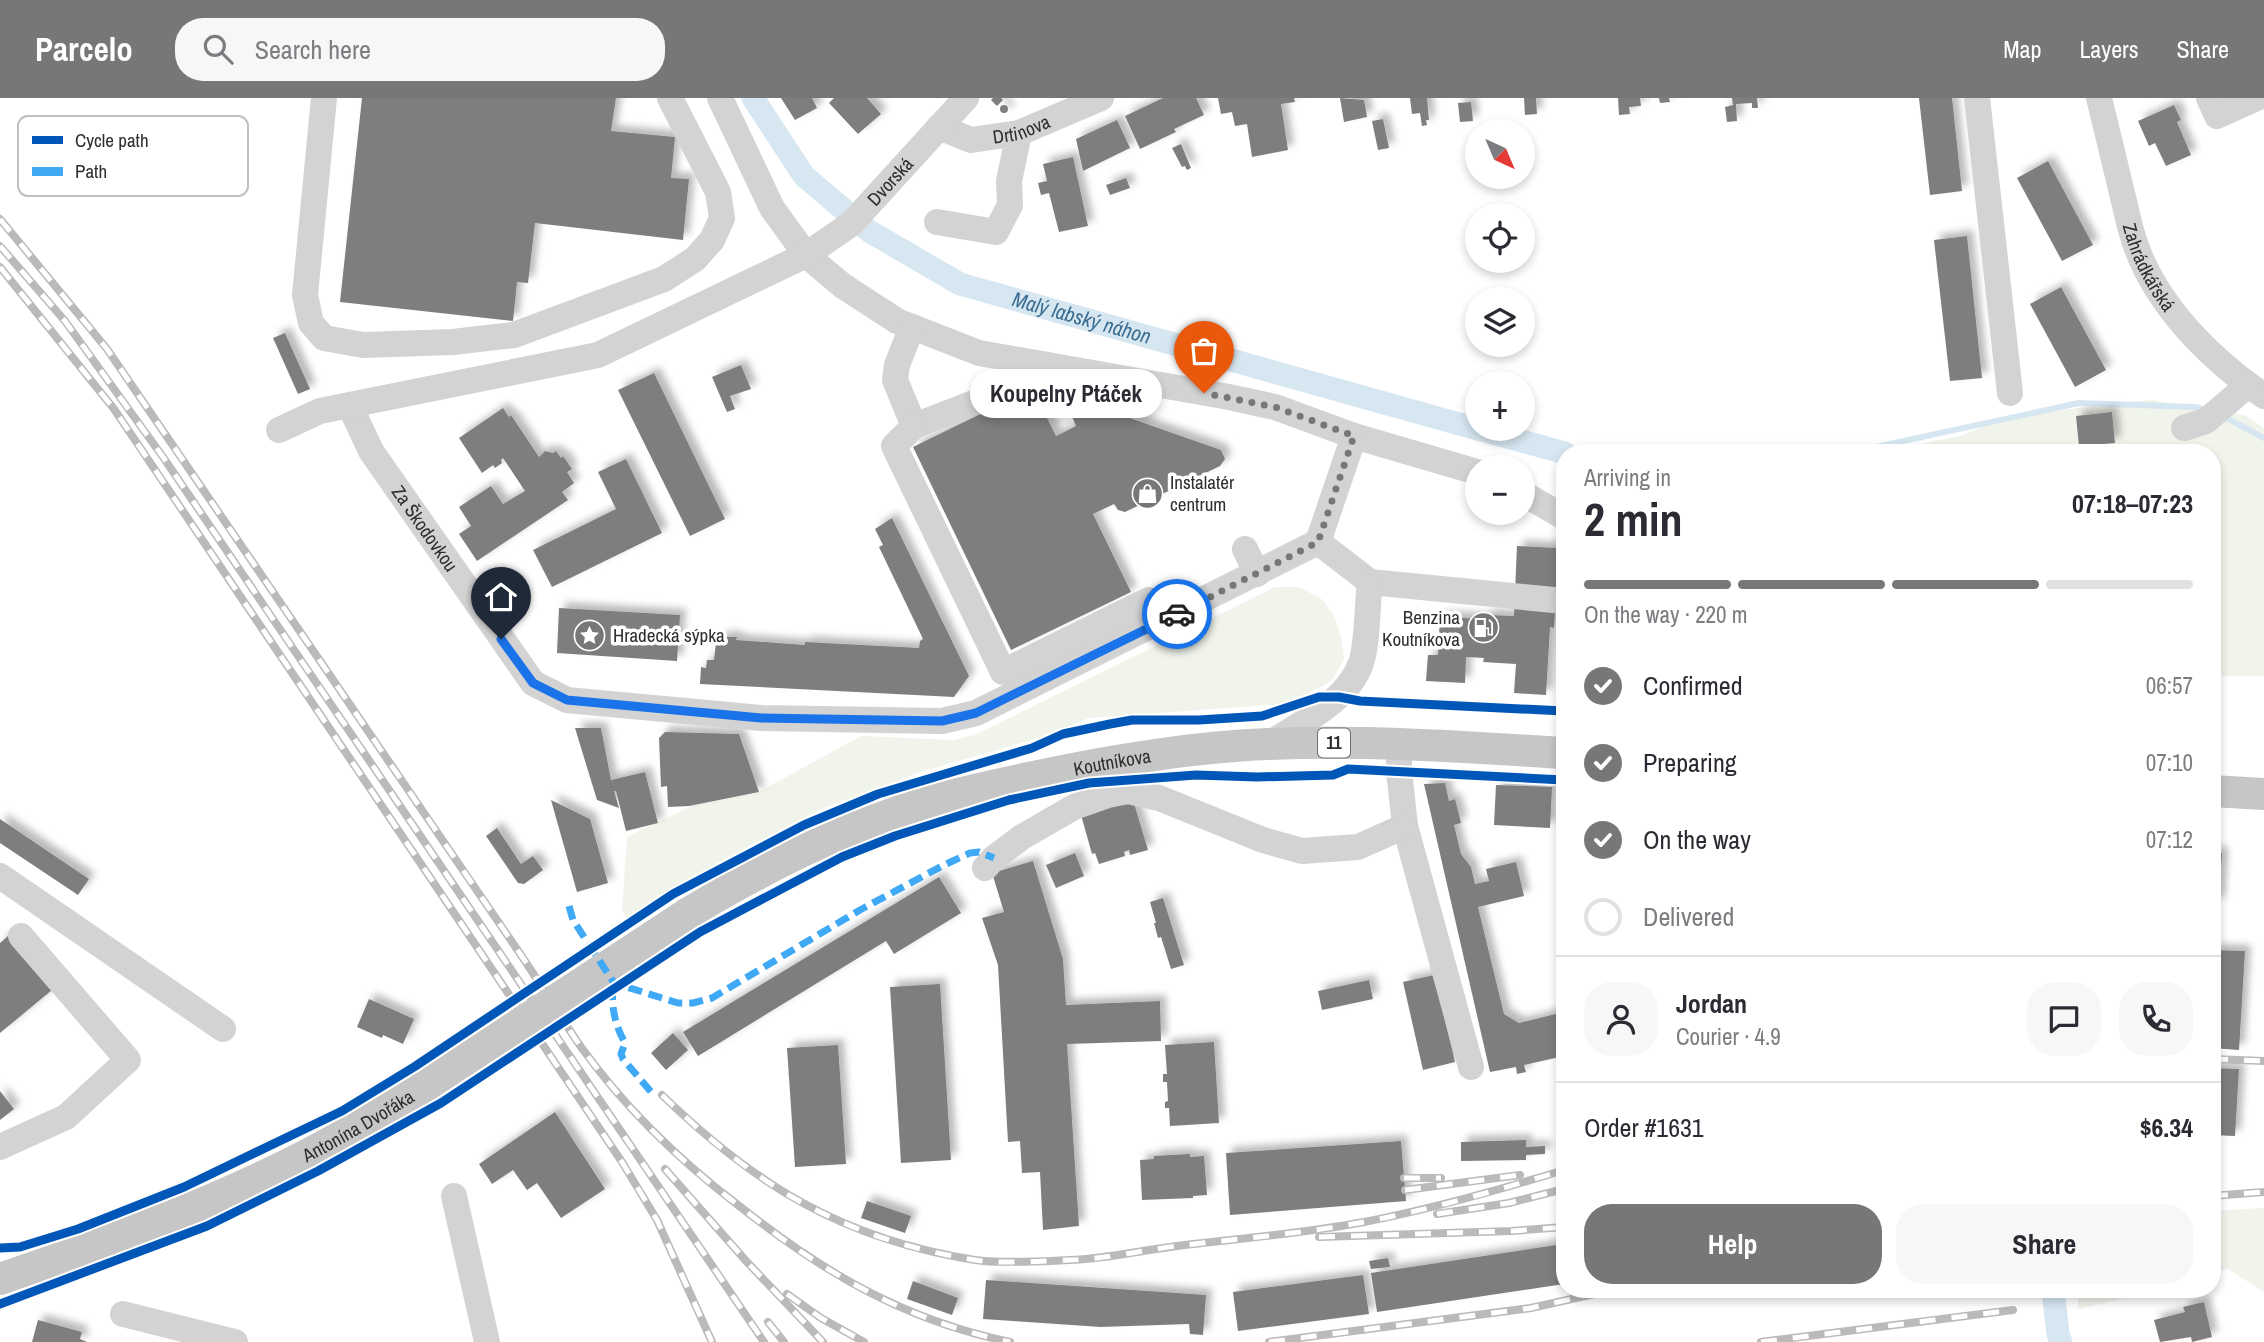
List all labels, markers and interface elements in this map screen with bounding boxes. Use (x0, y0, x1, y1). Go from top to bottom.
search box (175, 18, 665, 81)
text: Parcelo (35, 27, 133, 71)
icon: search (199, 30, 237, 68)
text: Search here (255, 32, 371, 67)
text: Map (2003, 33, 2041, 65)
text: Layers (2079, 33, 2138, 65)
text: Share (2176, 33, 2229, 65)
street label: Drtinova (991, 108, 1054, 150)
legend (18, 116, 248, 196)
north arrow (1465, 119, 1535, 189)
map controls (1465, 119, 1535, 525)
text: Cycle path (75, 127, 149, 153)
street label: Dvorská (861, 151, 919, 211)
text: Path (75, 158, 107, 184)
button: locate (1465, 203, 1535, 273)
street label: Zahrádkářská (2117, 220, 2181, 317)
water label: Malý labský náhon (1009, 284, 1154, 351)
button: layers (1465, 287, 1535, 357)
pin (1174, 321, 1234, 393)
icon: bag (1185, 332, 1223, 370)
callout: Koupelny Ptáček (970, 368, 1162, 418)
button: + (1465, 371, 1535, 441)
text: Koupelny Ptáček (990, 378, 1142, 409)
button: − (1465, 455, 1535, 525)
text: Arriving in (1584, 462, 1671, 493)
place label: Instalatér centrum (1170, 469, 1235, 517)
shop icon: Instalatér centrum (1130, 476, 1164, 510)
street label: Za Škodovkou (386, 480, 464, 577)
text: 07:18–07:23 (2072, 486, 2193, 521)
text: 2 min (1584, 488, 1683, 550)
pin (471, 567, 531, 639)
icon: home (482, 578, 520, 616)
courier (1142, 579, 1212, 649)
icon: car (1158, 595, 1196, 633)
text: On the way · 220 m (1584, 599, 1748, 630)
place label: Benzina Koutníkova (1382, 604, 1460, 652)
fuel station icon: Benzina Koutníkova (1466, 611, 1500, 645)
place icon: Hradecká sýpka (573, 618, 607, 652)
place label: Hradecká sýpka (613, 622, 725, 648)
icon: check (1584, 667, 1622, 705)
text: Confirmed (1643, 668, 1743, 703)
text: 06:57 (2146, 670, 2193, 701)
road number: 11 (1318, 728, 1350, 758)
street label: Koutníkova (1071, 742, 1153, 782)
icon: check (1584, 744, 1622, 782)
text: Preparing (1643, 745, 1737, 780)
text: 07:10 (2146, 747, 2193, 778)
icon: check (1584, 821, 1622, 859)
text: On the way (1643, 822, 1751, 857)
text: 07:12 (2146, 824, 2193, 855)
text: Delivered (1643, 899, 1734, 934)
button: person (1584, 982, 1658, 1056)
button: chat (2027, 982, 2101, 1056)
button: phone (2119, 982, 2193, 1056)
text: Jordan (1676, 986, 1747, 1021)
text: Courier · 4.9 (1676, 1021, 1781, 1052)
street label: Antonína Dvořáka (297, 1083, 419, 1169)
text: Order #1631 (1584, 1110, 1704, 1145)
text: $6.34 (2140, 1110, 2193, 1145)
button: Help (1584, 1204, 1882, 1284)
button: Share (1896, 1204, 2193, 1284)

